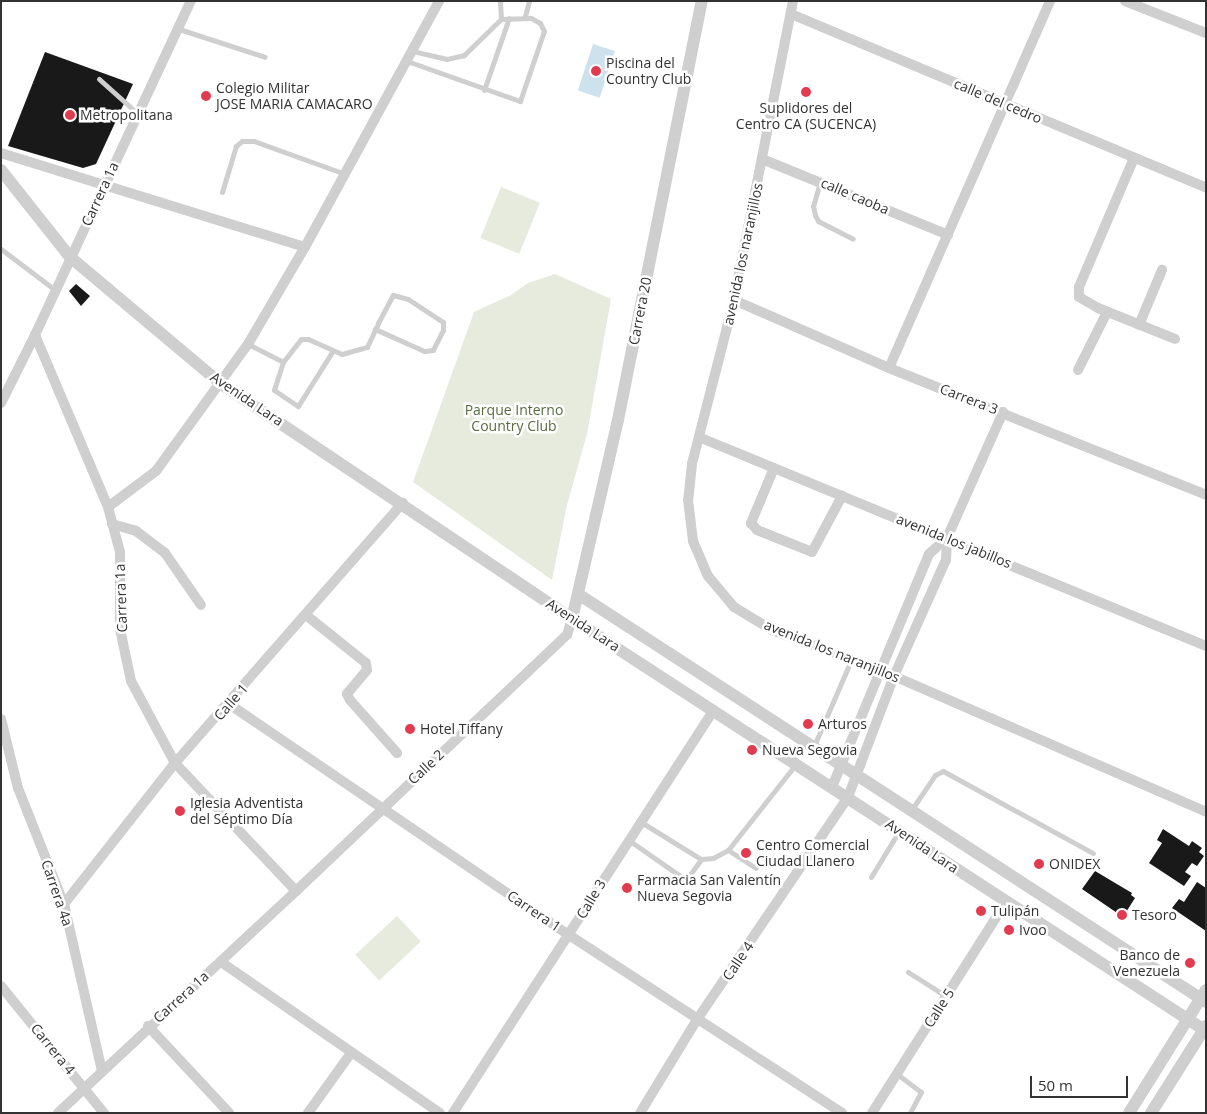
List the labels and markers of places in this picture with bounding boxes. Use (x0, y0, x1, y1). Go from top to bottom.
place label: Piscina del Country Club (606, 55, 691, 88)
marker: Piscina del Country Club (590, 65, 602, 77)
place label: Colegio Militar JOSE MARIA CAMACARO (216, 80, 373, 112)
marker: Suplidores del Centro CA (SUCENCA) (800, 86, 812, 98)
marker: Colegio Militar JOSE MARIA CAMACARO (200, 90, 212, 102)
place label: Suplidores del Centro CA (SUCENCA) (736, 100, 876, 132)
place label: Metropolitana (80, 107, 173, 123)
marker: Metropolitana (64, 109, 76, 121)
place label: Arturos (818, 716, 867, 732)
marker: Arturos (802, 718, 814, 730)
place label: Hotel Tiffany (420, 721, 503, 737)
marker: Hotel Tiffany (404, 723, 416, 735)
place label: Nueva Segovia (762, 742, 857, 758)
marker: Nueva Segovia (746, 744, 758, 756)
place label: Iglesia Adventista del Séptimo Día (190, 795, 303, 828)
marker: Iglesia Adventista del Séptimo Día (174, 805, 186, 817)
place label: Centro Comercial Ciudad Llanero (756, 837, 869, 870)
marker: Centro Comercial Ciudad Llanero (740, 847, 752, 859)
place label: ONIDEX (1049, 856, 1100, 872)
marker: ONIDEX (1033, 858, 1045, 870)
place label: Farmacia San Valentín Nueva Segovia (637, 872, 781, 904)
marker: Farmacia San Valentín Nueva Segovia (621, 882, 633, 894)
place label: Tulipán (991, 903, 1039, 919)
marker: Tulipán (975, 905, 987, 917)
place label: Tesoro (1132, 907, 1177, 923)
marker: Tesoro (1116, 909, 1128, 921)
place label: Ivoo (1019, 922, 1047, 938)
marker: Ivoo (1003, 924, 1015, 936)
place label: Banco de Venezuela (1113, 947, 1180, 980)
marker: Banco de Venezuela (1184, 957, 1196, 969)

